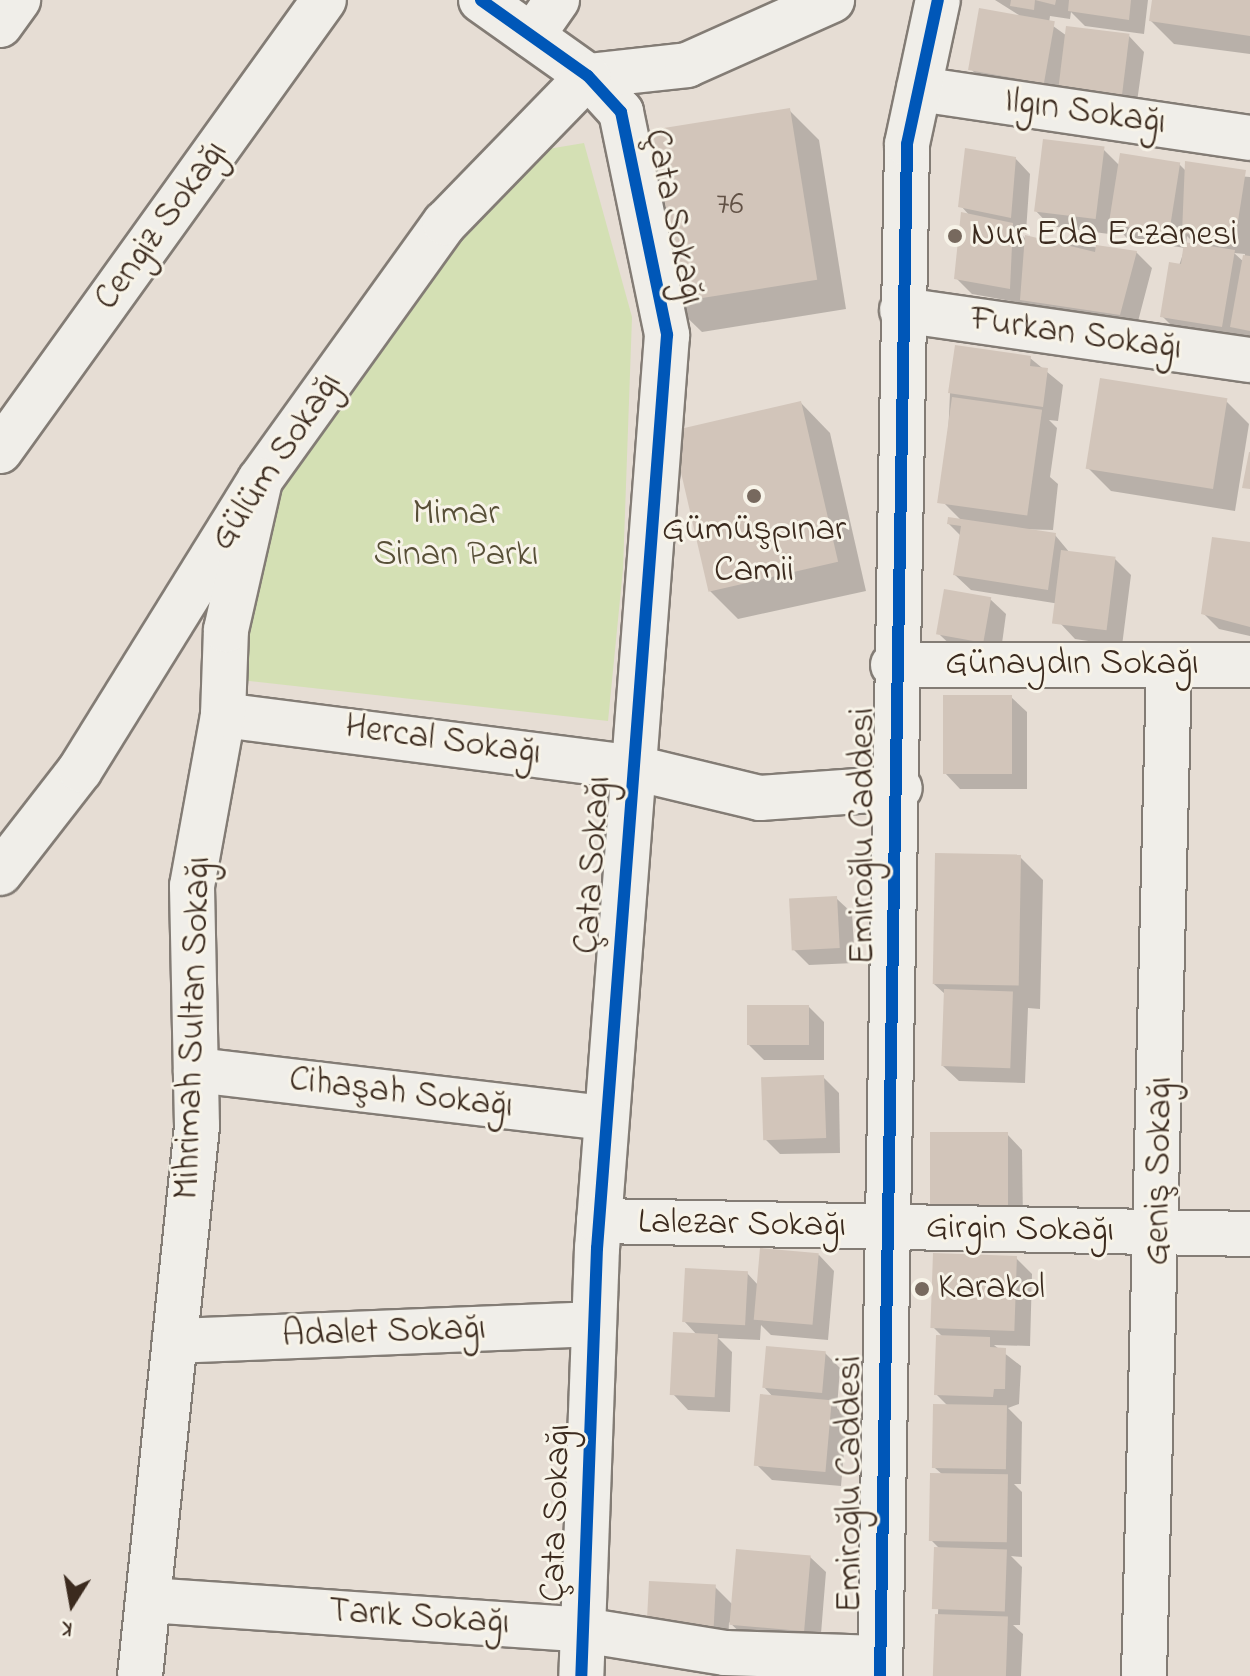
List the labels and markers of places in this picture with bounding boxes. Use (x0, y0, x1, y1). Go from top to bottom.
place label: Nur Eda Eczanesi (971, 214, 1237, 258)
marker: Nur Eda Eczanesi (946, 227, 964, 245)
marker: Gümüşpınar Camii (745, 487, 763, 505)
place label: Gümüşpınar Camii (662, 508, 846, 593)
place label: Karakol (938, 1267, 1045, 1311)
marker: Karakol (913, 1280, 931, 1298)

